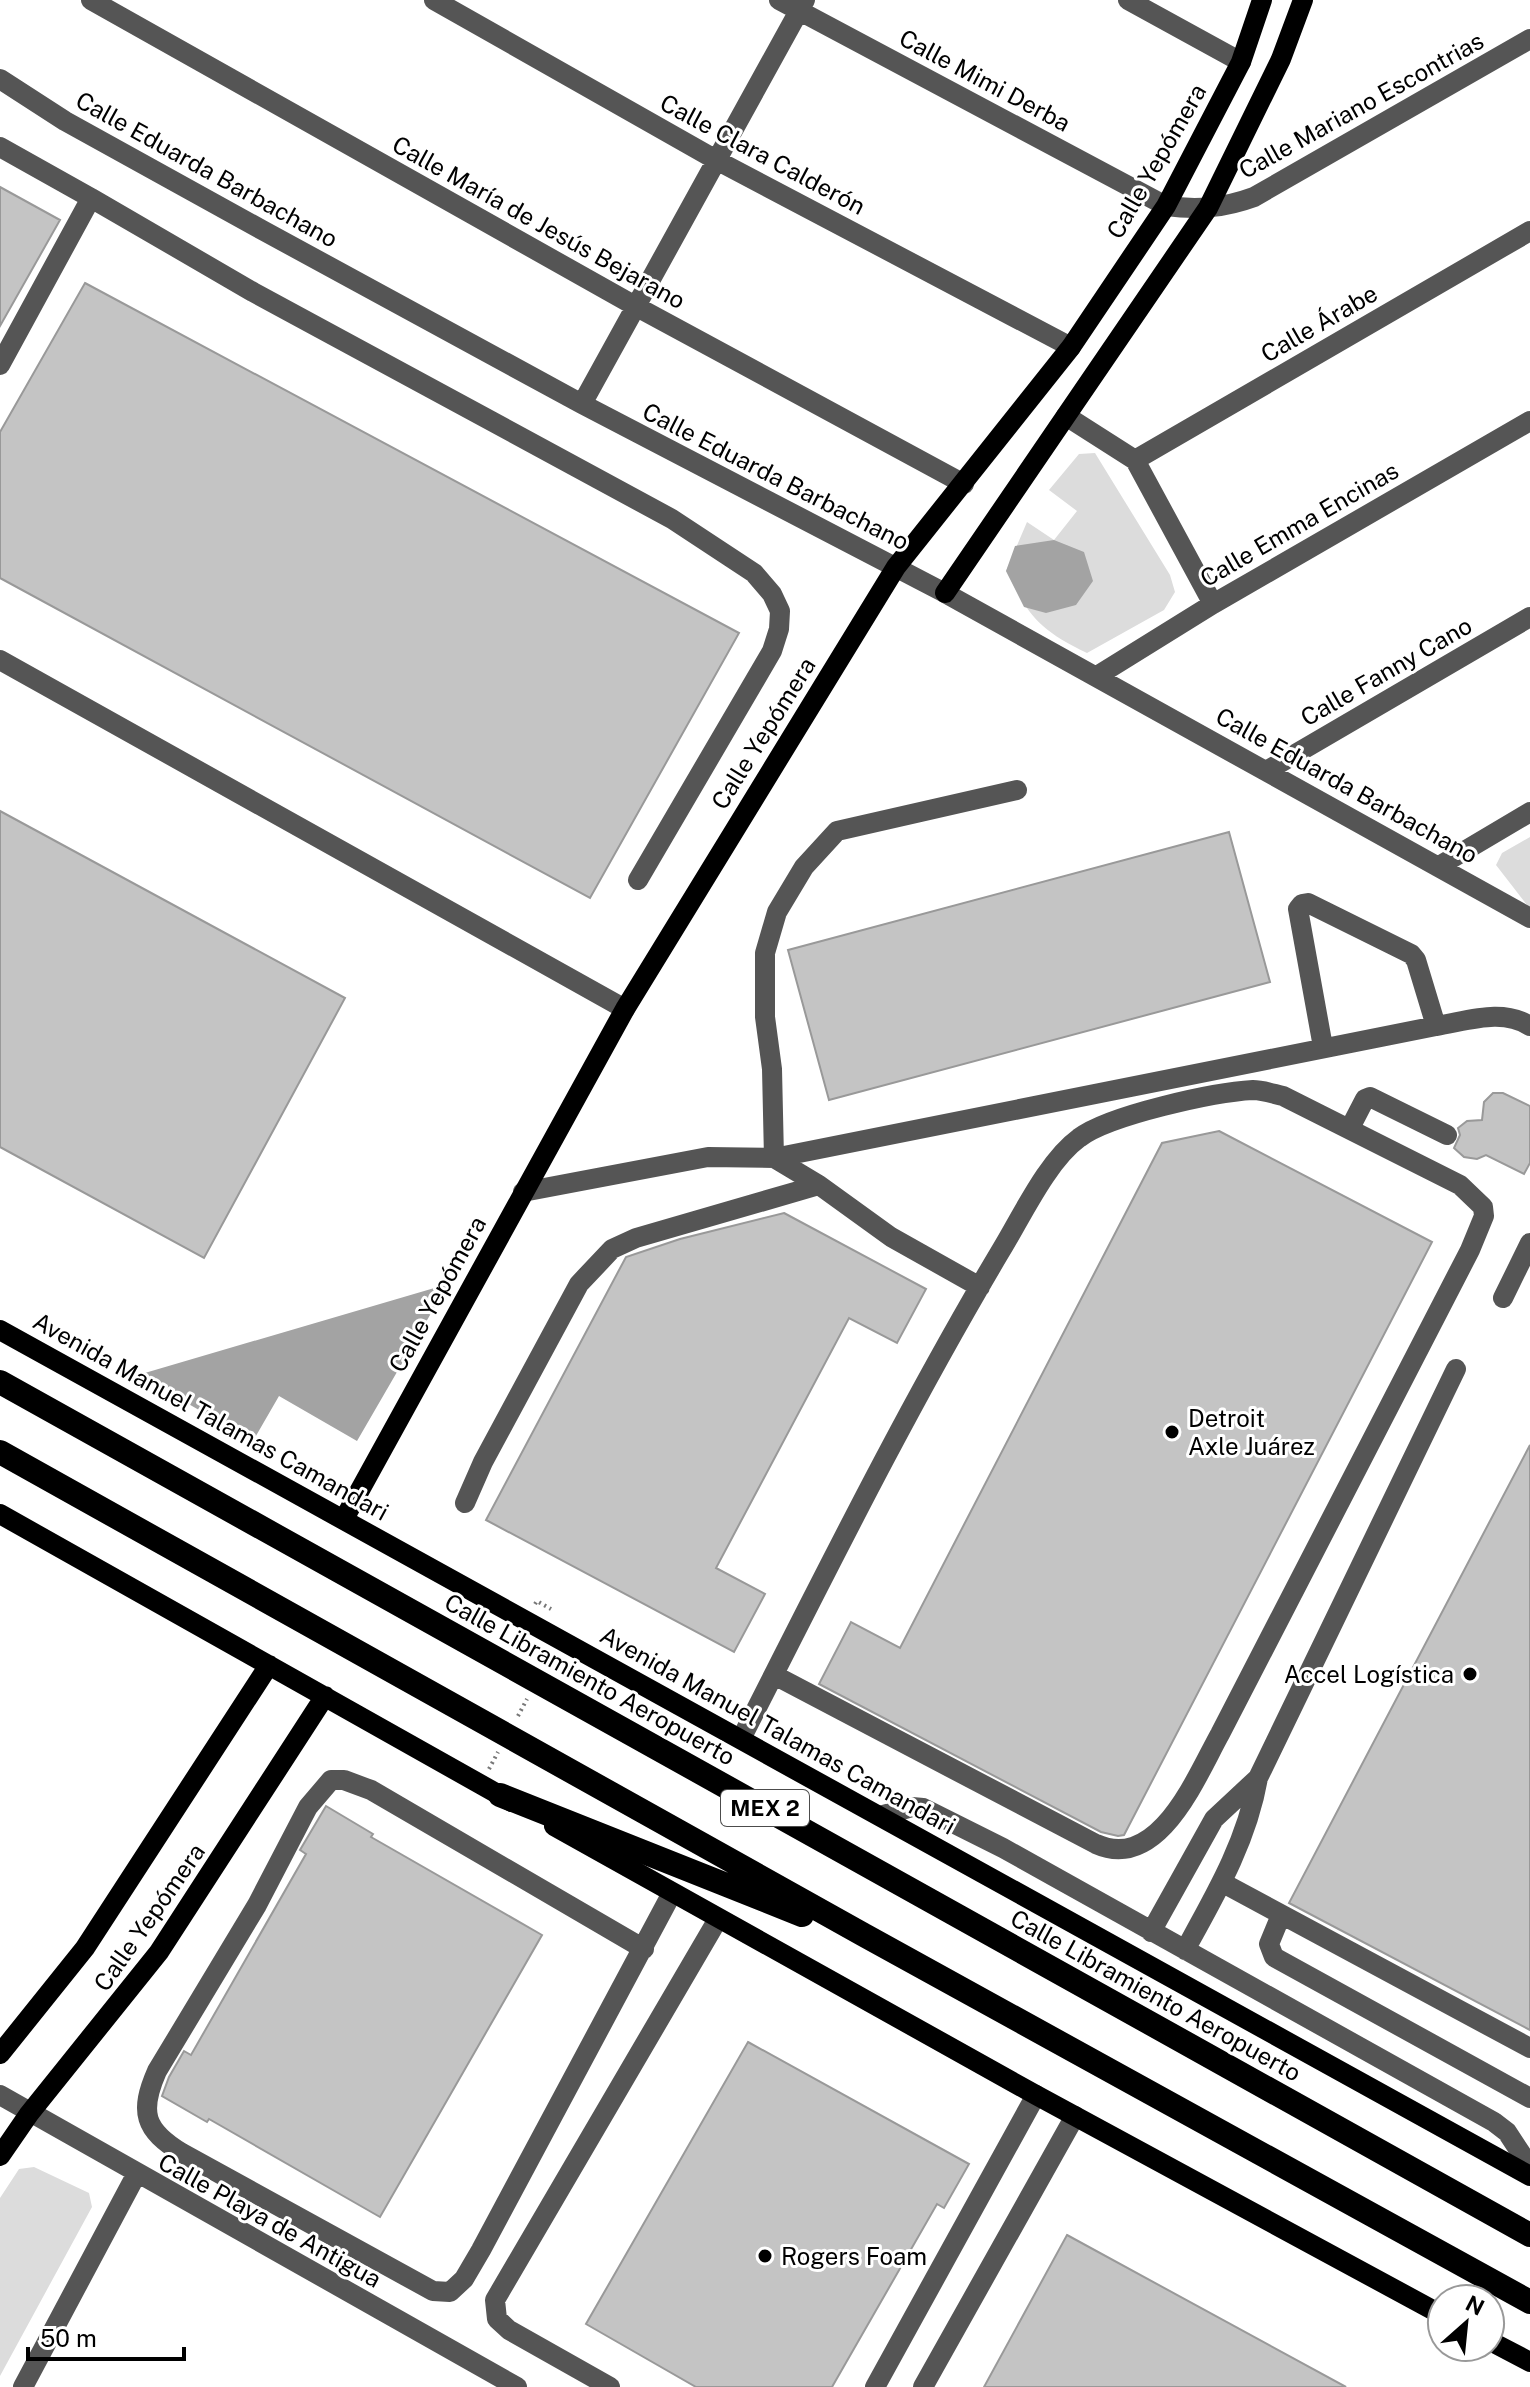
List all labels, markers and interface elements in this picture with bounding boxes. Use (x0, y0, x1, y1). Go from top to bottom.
street label: Calle Mimi Derba (895, 23, 1075, 137)
street label: Calle Mariano Escontrias (1234, 26, 1488, 184)
street label: Calle Yepómera (1100, 79, 1212, 243)
street label: Calle Eduarda Barbachano (71, 85, 343, 253)
street label: Calle Clara Calderón (656, 88, 870, 220)
street label: Calle María de Jesús Bejarano (388, 130, 690, 314)
street label: Calle Árabe (1256, 278, 1382, 368)
street label: Calle Eduarda Barbachano (638, 397, 914, 555)
street label: Calle Emma Encinas (1195, 456, 1403, 592)
street label: Calle Fanny Cano (1296, 611, 1476, 731)
street label: Calle Yepómera (705, 652, 821, 814)
street label: Calle Eduarda Barbachano (1211, 701, 1483, 869)
street label: Calle Yepómera (383, 1211, 491, 1377)
street label: Avenida Manuel Talamas Camandari (28, 1306, 394, 1526)
place label: Detroit Axle Juárez (1188, 1404, 1315, 1460)
marker: Detroit Axle Juárez (1163, 1423, 1181, 1441)
street label: Calle Libramiento Aeropuerto (440, 1587, 740, 1771)
street label: Avenida Manuel Talamas Camandari (595, 1620, 961, 1840)
place label: Accel Logística (1284, 1660, 1454, 1688)
marker: Accel Logística (1461, 1665, 1479, 1683)
road number: MEX 2 (721, 1790, 809, 1826)
street label: Calle Yepómera (88, 1838, 210, 1996)
street label: Calle Libramiento Aeropuerto (1006, 1903, 1306, 2087)
street label: Calle Playa de Antigua (154, 2147, 386, 2293)
place label: Rogers Foam (781, 2242, 927, 2270)
marker: Rogers Foam (756, 2247, 774, 2265)
north arrow (1426, 2283, 1506, 2363)
text: N (1462, 2290, 1489, 2321)
scale bar (28, 2311, 184, 2361)
text: 50 m (40, 2324, 97, 2352)

